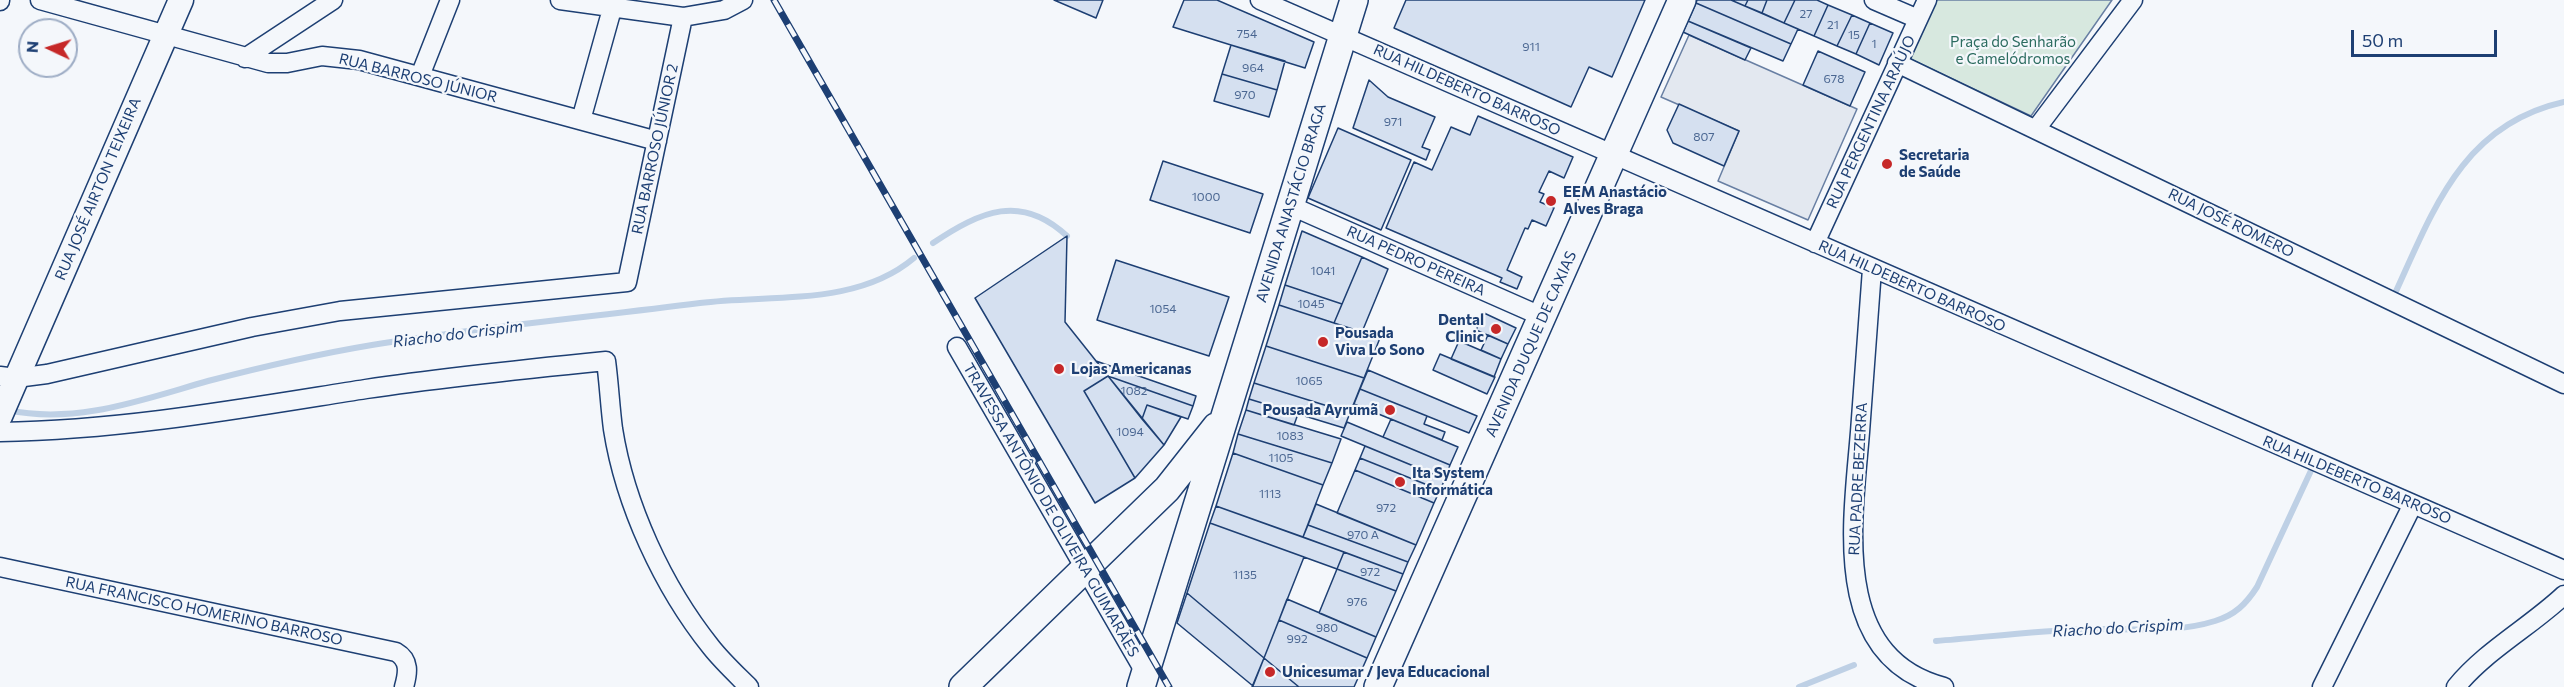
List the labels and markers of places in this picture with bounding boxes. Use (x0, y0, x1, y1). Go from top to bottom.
place label: Secretaria de Saúde (1899, 146, 1970, 181)
marker: Secretaria de Saúde (1880, 157, 1894, 171)
place label: EEM Anastácio Alves Braga (1563, 183, 1667, 218)
marker: EEM Anastácio Alves Braga (1544, 194, 1558, 208)
place label: Dental Clinic (1438, 311, 1484, 346)
marker: Dental Clinic (1489, 322, 1503, 336)
place label: Pousada Viva Lo Sono (1335, 324, 1425, 359)
marker: Pousada Viva Lo Sono (1316, 335, 1330, 349)
place label: Lojas Americanas (1071, 360, 1191, 378)
marker: Lojas Americanas (1052, 362, 1066, 376)
place label: Pousada Ayrumã (1263, 401, 1378, 419)
marker: Pousada Ayrumã (1383, 403, 1397, 417)
place label: Ita System Informática (1412, 464, 1493, 499)
marker: Ita System Informática (1393, 475, 1407, 489)
place label: Unicesumar / Jeva Educacional (1282, 663, 1490, 681)
marker: Unicesumar / Jeva Educacional (1263, 665, 1277, 679)

